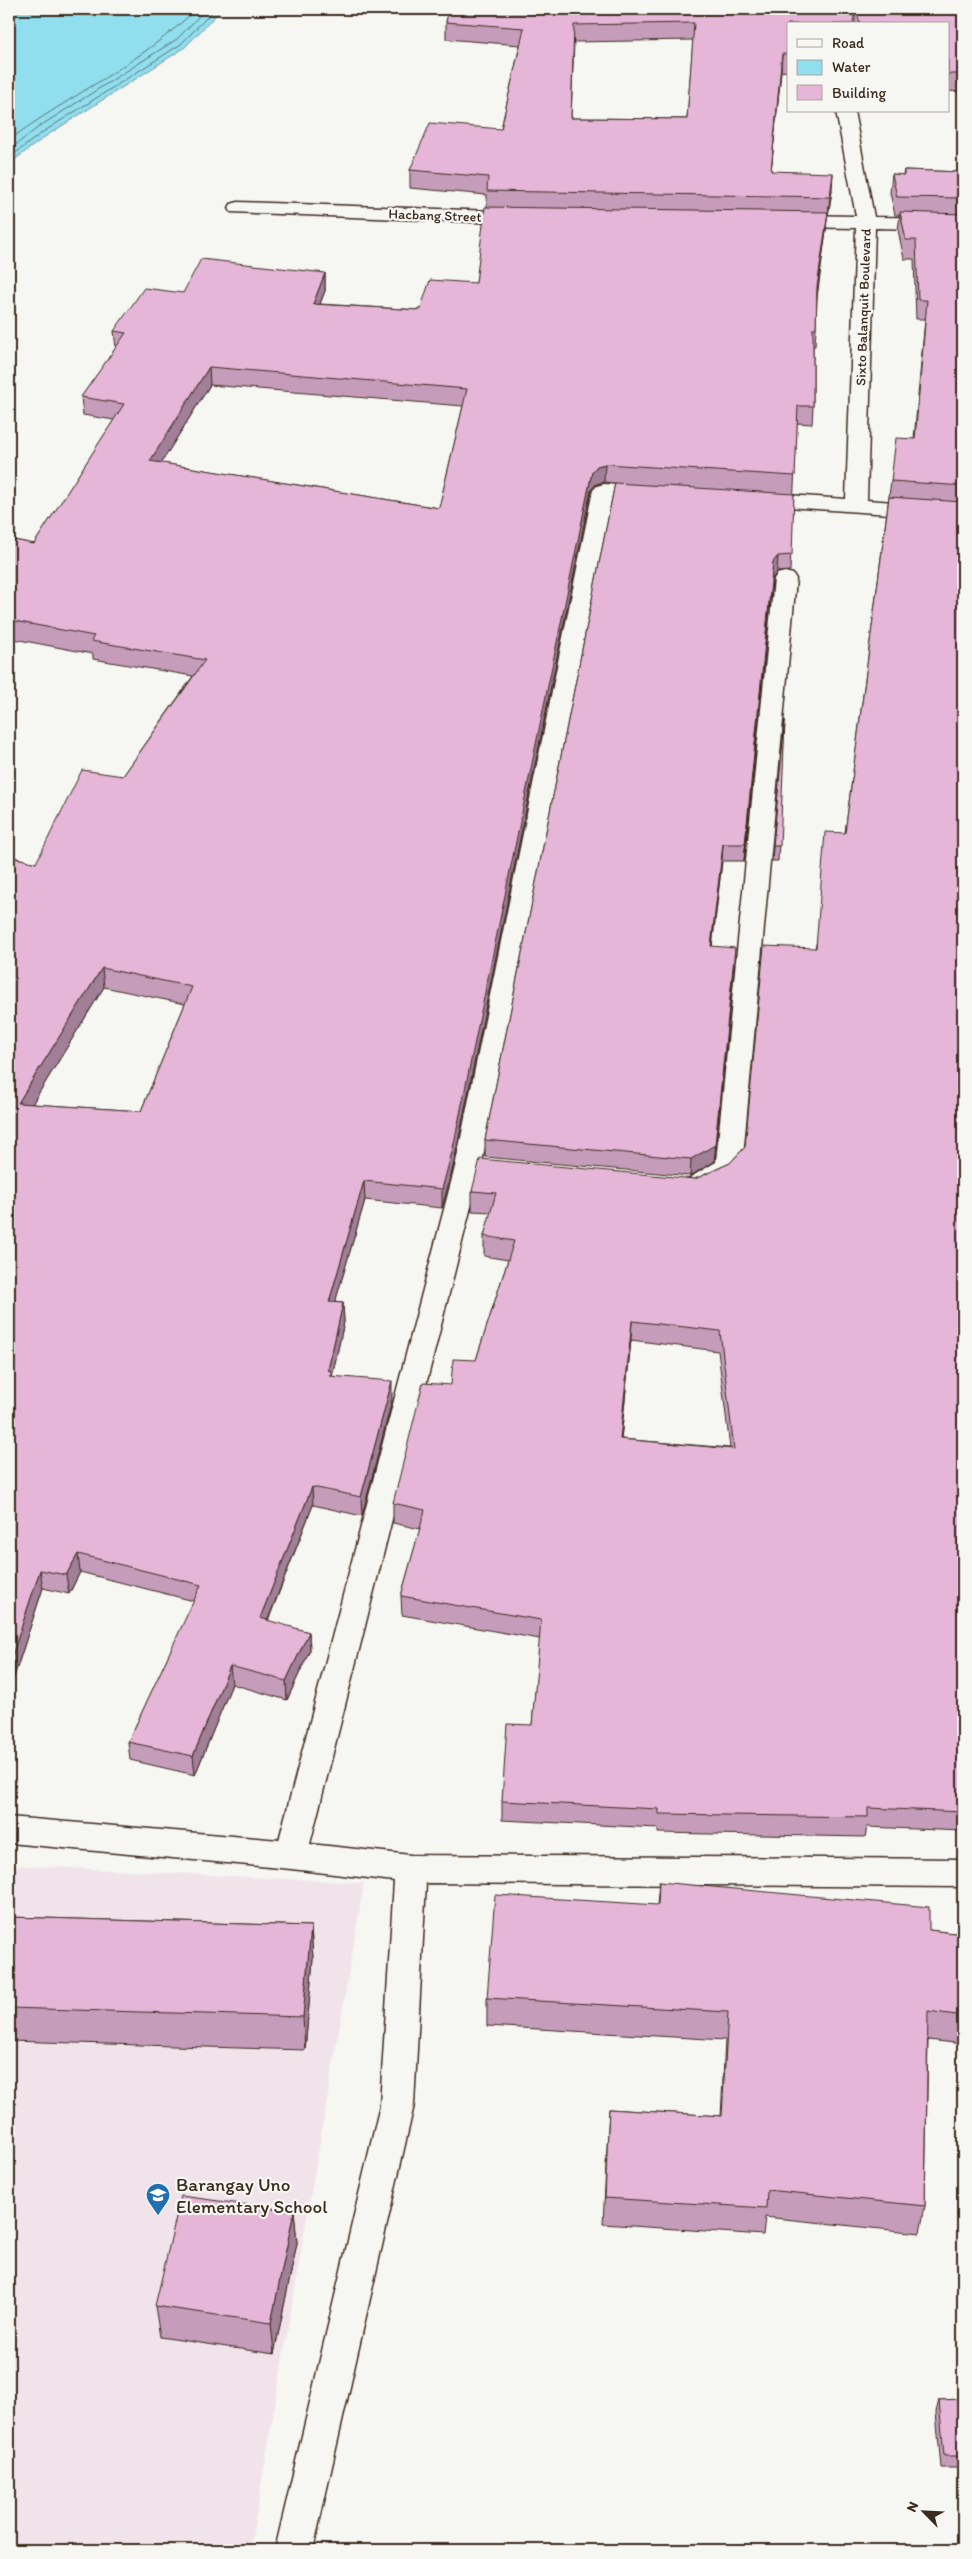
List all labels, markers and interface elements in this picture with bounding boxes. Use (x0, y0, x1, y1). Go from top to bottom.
legend (787, 22, 950, 112)
text: Road (832, 34, 865, 52)
text: Water (832, 58, 871, 76)
text: Building (832, 84, 886, 102)
street label: Hacbang Street (388, 205, 482, 226)
street label: Sixto Balanquit Boulevard (852, 228, 875, 386)
place label: Barangay Uno Elementary School (176, 2173, 328, 2218)
school or university icon: Barangay Uno Elementary School (145, 2182, 171, 2216)
north arrow (900, 2486, 950, 2536)
text: N (903, 2499, 922, 2515)

